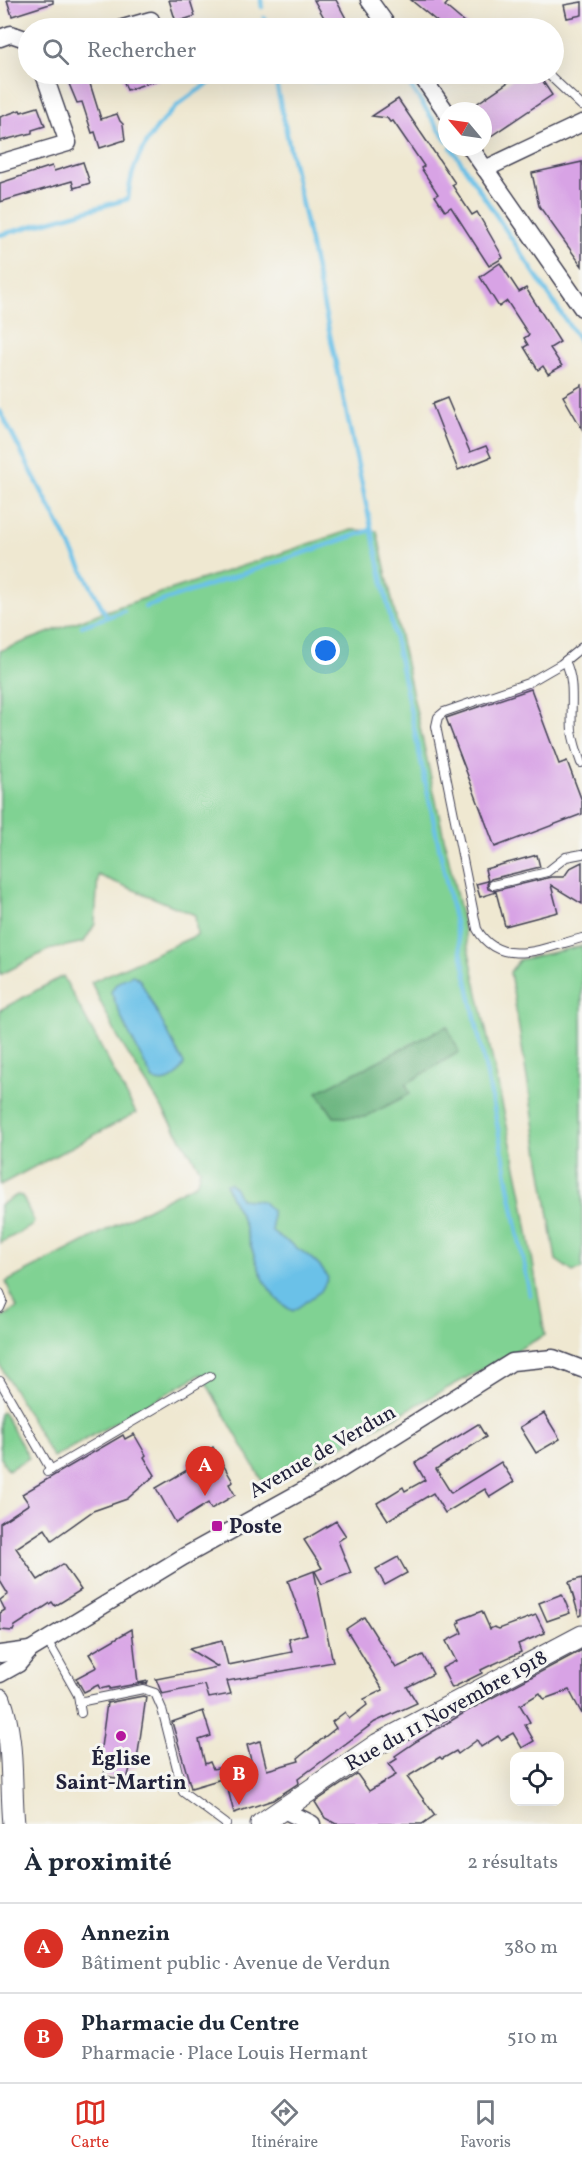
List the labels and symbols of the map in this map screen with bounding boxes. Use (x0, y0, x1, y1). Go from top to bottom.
north arrow (438, 102, 492, 156)
your location (311, 636, 340, 665)
street label: Avenue de Verdun (244, 1398, 402, 1506)
pin: A (186, 1446, 224, 1496)
place label: Poste (229, 1513, 282, 1542)
marker: Poste (210, 1519, 224, 1533)
street label: Rue du 11 Novembre 1918 (340, 1644, 553, 1779)
marker: Église Saint-Martin (114, 1729, 128, 1743)
place label: Église Saint-Martin (55, 1745, 187, 1798)
pin: B (220, 1756, 258, 1805)

